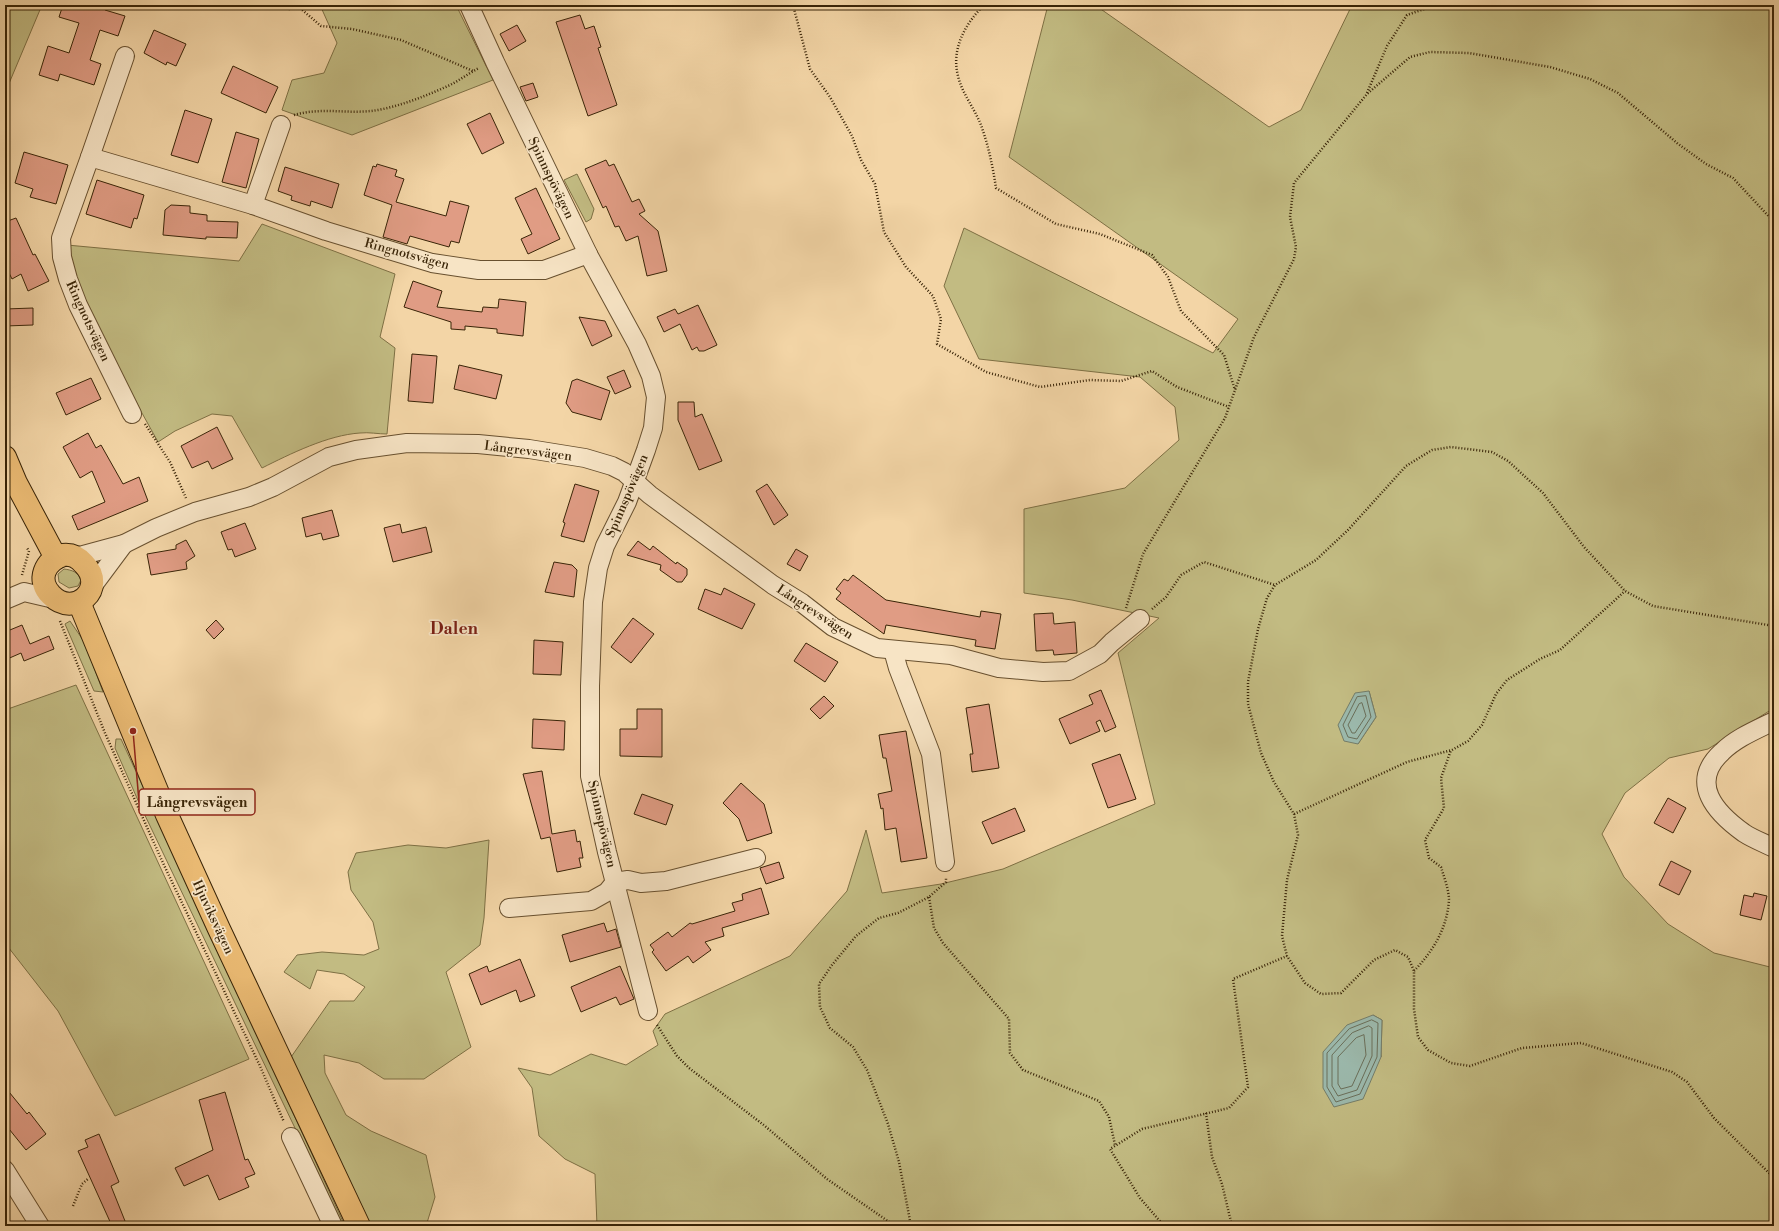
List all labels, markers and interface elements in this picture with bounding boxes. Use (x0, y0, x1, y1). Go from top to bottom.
street label: Spinnspövägen (524, 135, 578, 222)
street label: Ringnotsvägen (363, 235, 451, 273)
street label: Ringnotsvägen (62, 278, 114, 364)
street label: Långrevsvägen (483, 438, 573, 464)
street label: Spinnspövägen (602, 452, 652, 540)
street label: Långrevsvägen (774, 581, 857, 643)
district label: Dalen (430, 618, 479, 640)
street label: Spinnspövägen (584, 779, 620, 869)
callout: Långrevsvägen (139, 789, 255, 815)
text: Långrevsvägen (147, 794, 248, 812)
street label: Hjuviksvägen (189, 877, 237, 957)

